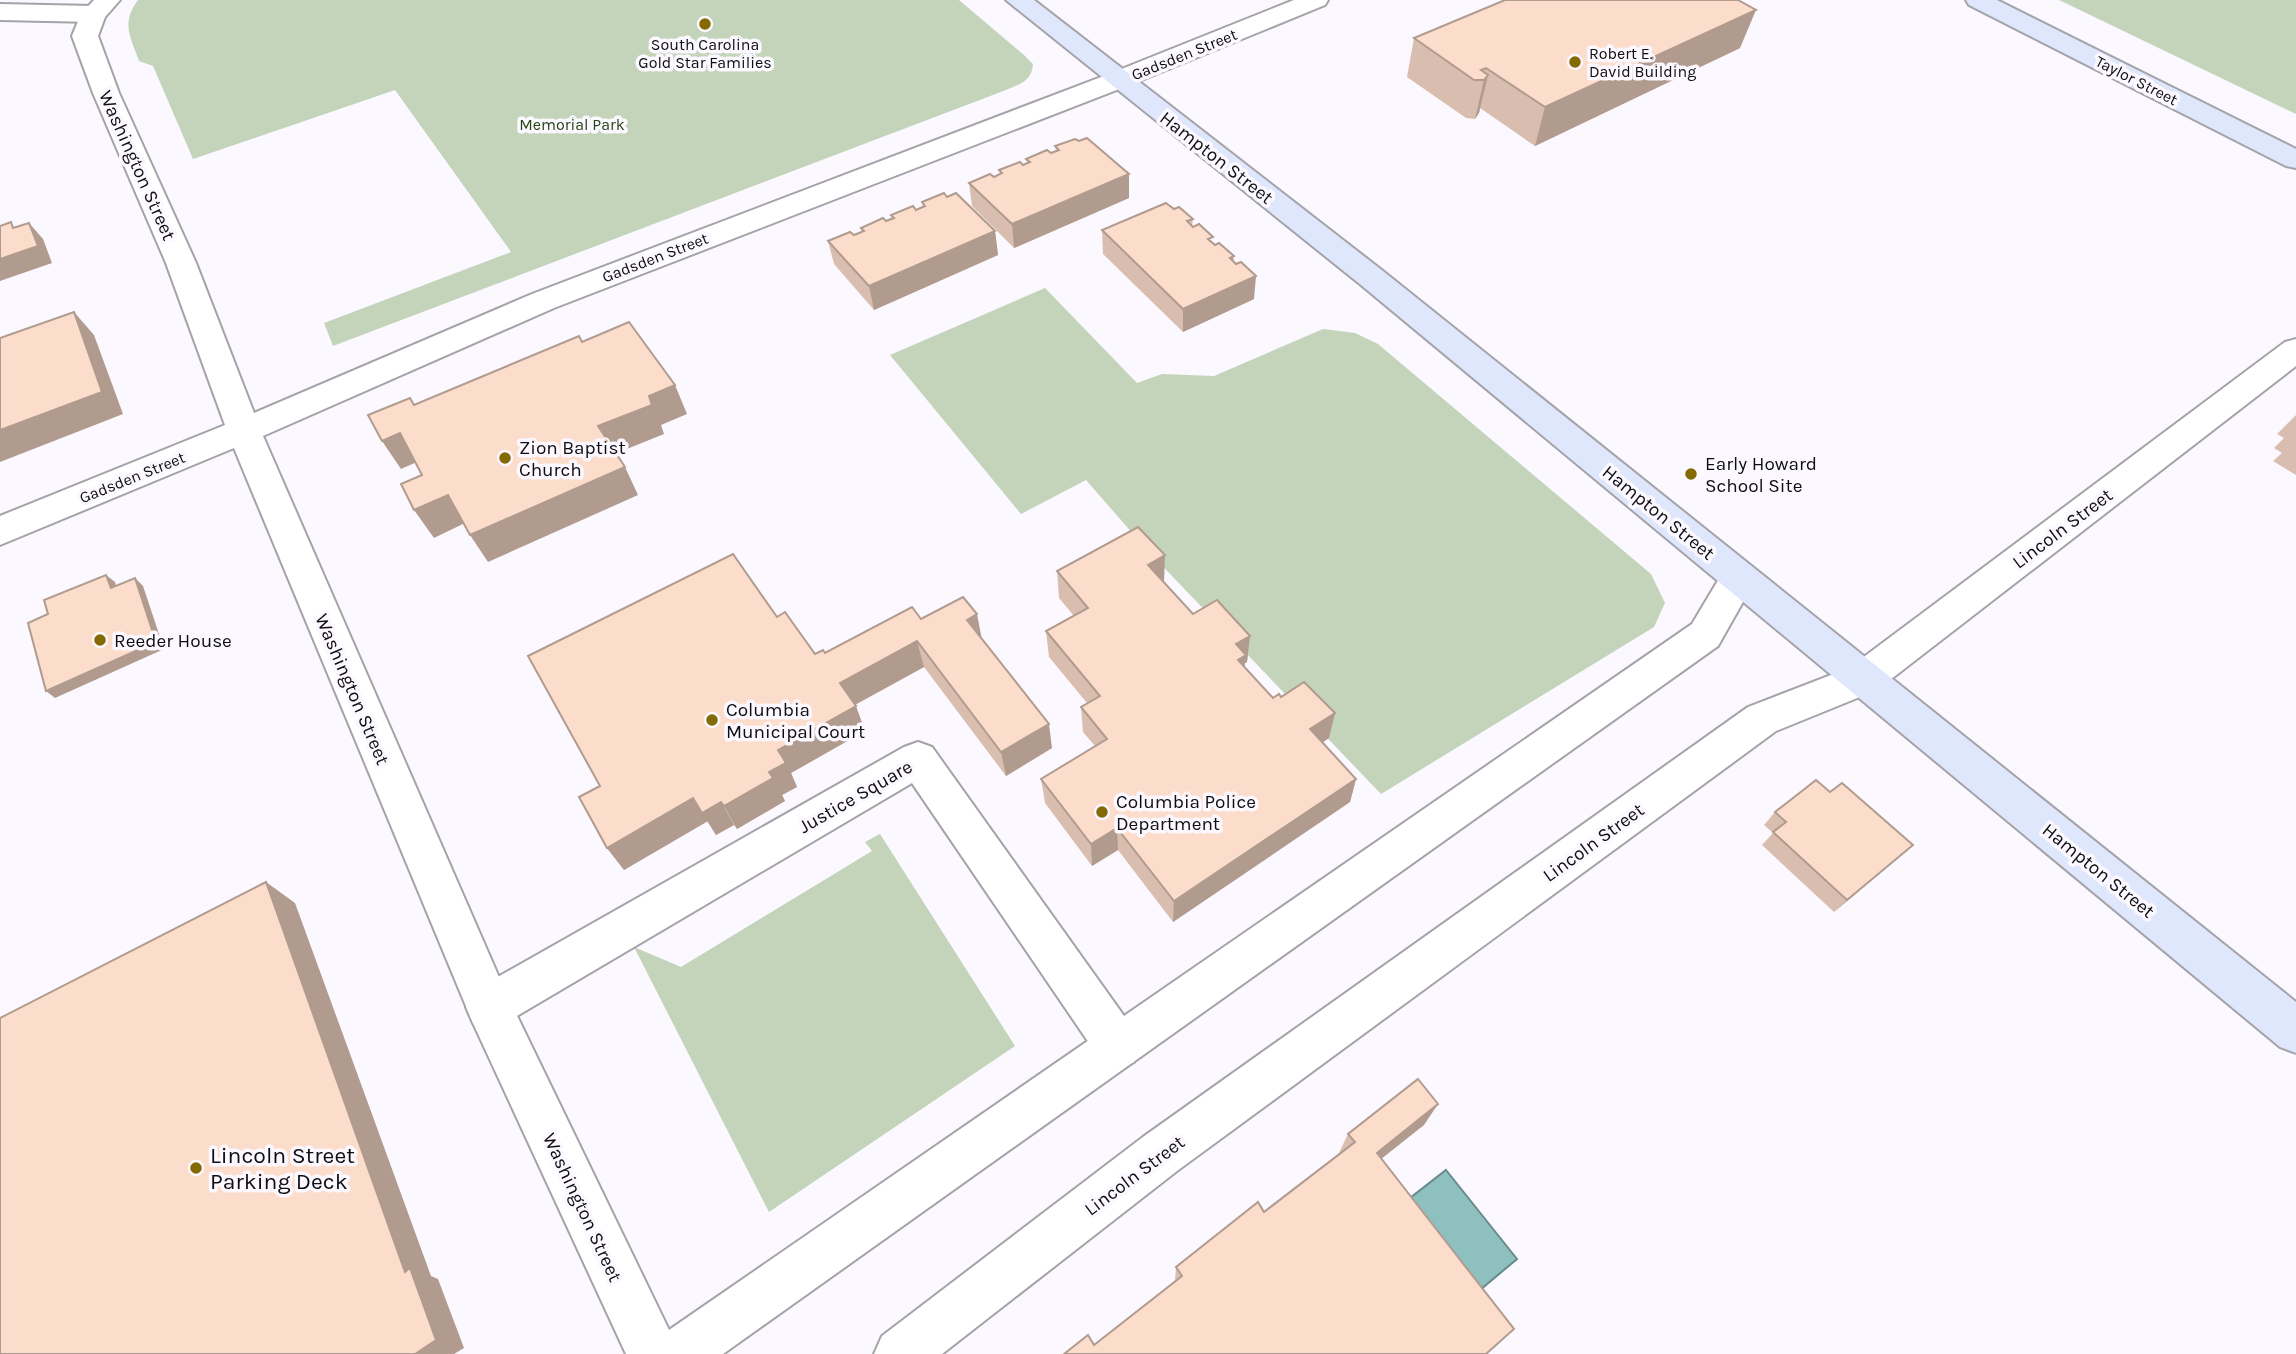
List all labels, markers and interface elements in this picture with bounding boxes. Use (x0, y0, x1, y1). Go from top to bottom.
marker: South Carolina Gold Star Families (697, 16, 713, 32)
street label: Gadsden Street (1129, 25, 1240, 84)
place label: South Carolina Gold Star Families (638, 35, 772, 72)
place label: Robert E. David Building (1589, 44, 1696, 81)
street label: Taylor Street (2093, 52, 2181, 109)
marker: Robert E. David Building (1567, 54, 1583, 70)
street label: Washington Street (94, 87, 180, 244)
street label: Hampton Street (1155, 107, 1277, 209)
park label: Memorial Park (519, 115, 625, 134)
street label: Gadsden Street (599, 229, 711, 286)
place label: Zion Baptist Church (519, 437, 626, 481)
street label: Gadsden Street (77, 448, 188, 507)
marker: Zion Baptist Church (497, 450, 513, 466)
place label: Early Howard School Site (1705, 453, 1817, 497)
street label: Hampton Street (1598, 461, 1719, 565)
marker: Early Howard School Site (1683, 466, 1699, 482)
street label: Lincoln Street (2008, 484, 2117, 574)
street label: Washington Street (310, 611, 394, 768)
place label: Reeder House (114, 630, 232, 652)
marker: Reeder House (92, 632, 108, 648)
place label: Columbia Municipal Court (726, 699, 865, 743)
marker: Columbia Municipal Court (704, 712, 720, 728)
street label: Justice Square (795, 756, 916, 838)
place label: Columbia Police Department (1116, 791, 1256, 835)
street label: Lincoln Street (1539, 799, 1648, 887)
marker: Columbia Police Department (1094, 804, 1110, 820)
street label: Hampton Street (2038, 819, 2159, 923)
street label: Washington Street (538, 1129, 626, 1285)
street label: Lincoln Street (1080, 1131, 1189, 1221)
place label: Lincoln Street Parking Deck (210, 1142, 355, 1195)
marker: Lincoln Street Parking Deck (188, 1160, 204, 1176)

